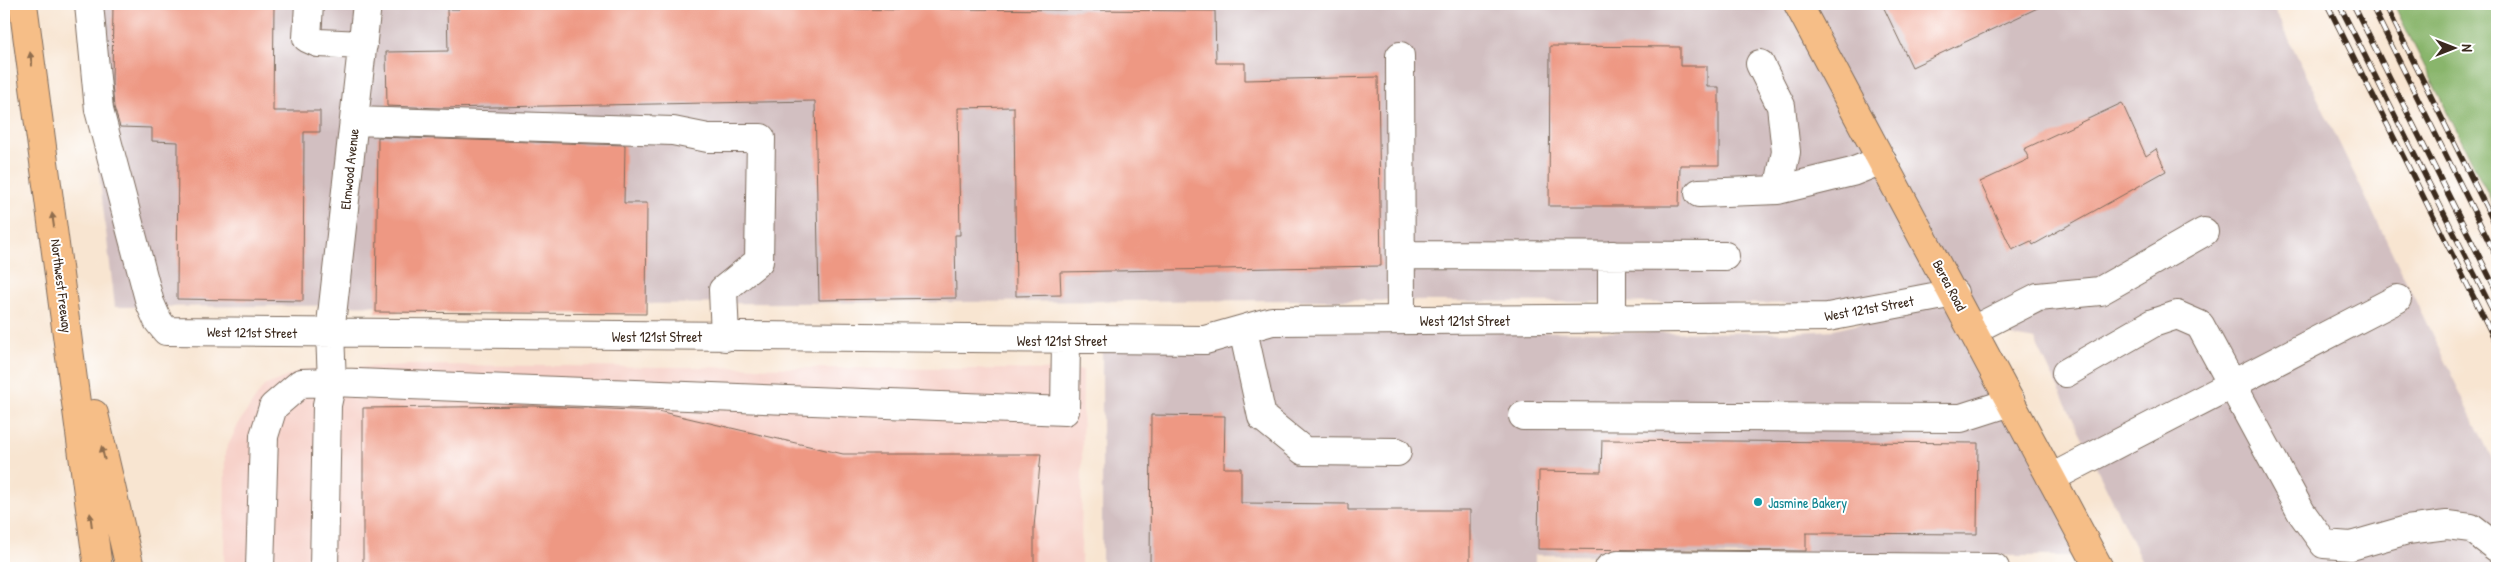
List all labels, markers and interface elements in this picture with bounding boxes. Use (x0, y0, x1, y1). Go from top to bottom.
north arrow (2428, 22, 2478, 72)
text: N (2458, 44, 2477, 52)
one-way arrow (26, 51, 34, 67)
street label: Elmwood Avenue (335, 127, 363, 210)
one-way arrow (49, 212, 57, 228)
street label: Northwest Freeway (46, 238, 77, 334)
street label: Berea Road (1929, 256, 1972, 314)
street label: West 121st Street (1823, 291, 1915, 325)
street label: West 121st Street (1420, 311, 1510, 330)
street label: West 121st Street (207, 322, 298, 342)
street label: West 121st Street (612, 327, 702, 346)
street label: West 121st Street (1017, 331, 1107, 350)
one-way arrow (99, 445, 107, 460)
place label: Jasmine Bakery (1768, 493, 1847, 513)
marker: Jasmine Bakery (1752, 496, 1764, 508)
one-way arrow (87, 512, 95, 528)

